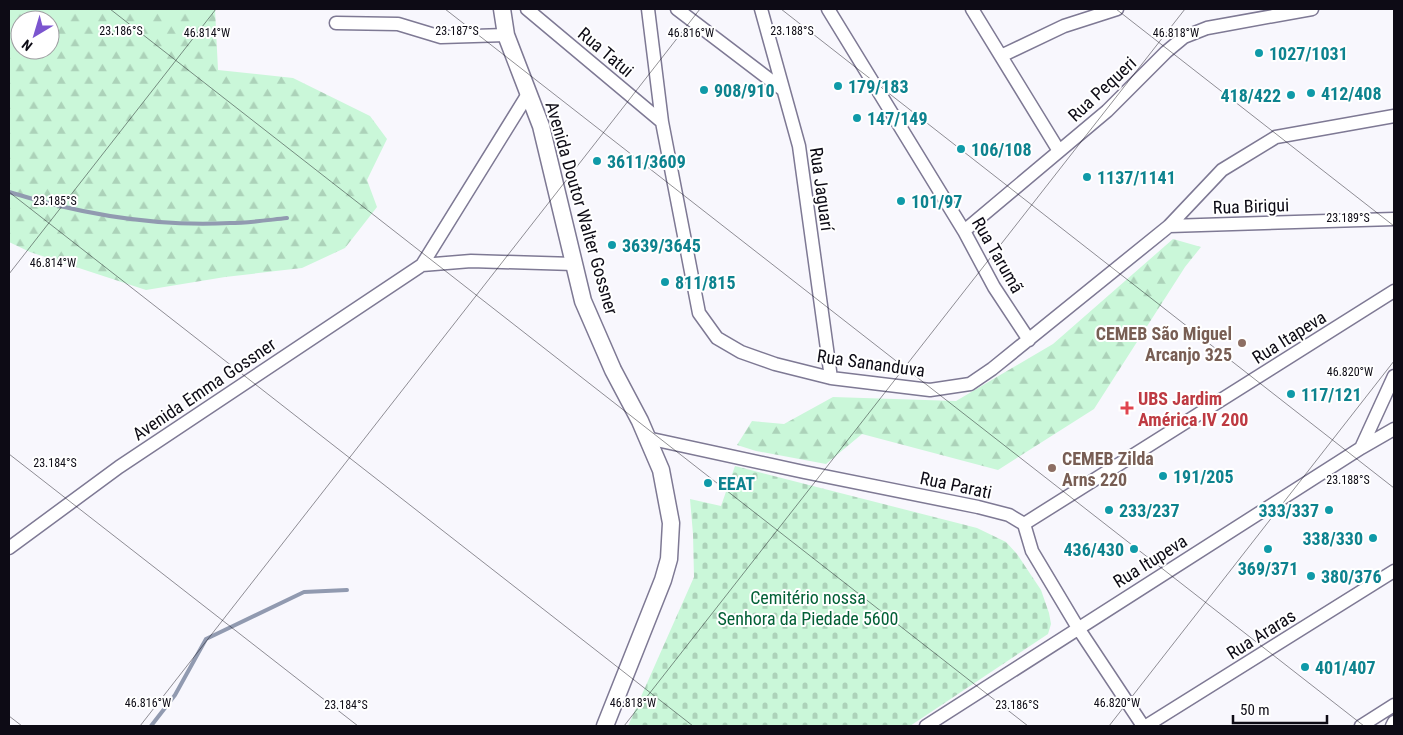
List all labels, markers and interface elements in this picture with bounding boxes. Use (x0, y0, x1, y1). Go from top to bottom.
north arrow (10, 10, 60, 60)
street label: Rua Tatui (574, 23, 638, 81)
text: 23.186°S (99, 24, 143, 38)
text: 23.187°S (435, 24, 479, 38)
text: 23.188°S (770, 24, 814, 38)
text: 46.814°W (184, 26, 230, 40)
text: 46.816°W (668, 26, 714, 40)
text: 46.818°W (1153, 26, 1199, 40)
text: N (19, 36, 35, 54)
place label: 1027/1031 (1269, 43, 1348, 64)
marker: 1027/1031 (1253, 47, 1265, 59)
street label: Rua Pequeri (1064, 52, 1140, 126)
place label: 179/183 (848, 76, 909, 97)
place label: 908/910 (714, 80, 775, 101)
marker: 179/183 (832, 80, 844, 92)
place label: 412/408 (1321, 83, 1382, 104)
marker: 908/910 (698, 84, 710, 96)
place label: 418/422 (1220, 85, 1281, 106)
marker: 412/408 (1305, 87, 1317, 99)
marker: 418/422 (1285, 89, 1297, 101)
street label: Avenida Doutor Walter Gossner (542, 99, 623, 317)
place label: 147/149 (867, 108, 928, 129)
marker: 147/149 (851, 112, 863, 124)
place label: 106/108 (971, 139, 1032, 160)
marker: 106/108 (955, 143, 967, 155)
street label: Rua Jaguarí (806, 146, 838, 233)
place label: 3611/3609 (607, 151, 686, 172)
marker: 3611/3609 (591, 155, 603, 167)
place label: 1137/1141 (1097, 167, 1176, 188)
marker: 1137/1141 (1081, 171, 1093, 183)
place label: 101/97 (911, 191, 962, 212)
text: 23.185°S (33, 194, 77, 208)
street label: Rua Birigui (1213, 194, 1289, 218)
marker: 101/97 (895, 195, 907, 207)
text: 23.189°S (1326, 211, 1370, 225)
street label: Rua Tarumã (968, 213, 1028, 297)
place label: 3639/3645 (622, 235, 701, 256)
marker: 3639/3645 (606, 239, 618, 251)
text: 46.814°W (30, 256, 76, 270)
place label: 811/815 (675, 272, 736, 293)
marker: 811/815 (659, 276, 671, 288)
street label: Rua Itapeva (1248, 306, 1330, 368)
place label: CEMEB São Miguel Arcanjo 325 (1096, 323, 1232, 365)
street label: Avenida Emma Gossner (128, 333, 280, 445)
marker: CEMEB São Miguel Arcanjo 325 (1236, 337, 1248, 349)
street label: Rua Sananduva (816, 345, 926, 381)
text: 46.820°W (1327, 365, 1373, 379)
place label: 117/121 (1301, 384, 1362, 405)
place label: UBS Jardim América IV 200 (1138, 388, 1248, 430)
marker: 117/121 (1285, 388, 1297, 400)
marker: UBS Jardim América IV 200 (1120, 401, 1134, 415)
place label: CEMEB Zilda Arns 220 (1062, 448, 1154, 490)
text: 23.184°S (33, 456, 77, 470)
marker: CEMEB Zilda Arns 220 (1046, 462, 1058, 474)
place label: 191/205 (1173, 466, 1234, 487)
street label: Rua Parati (918, 467, 994, 503)
marker: 191/205 (1157, 470, 1169, 482)
place label: EEAT (718, 473, 755, 494)
text: 23.188°S (1326, 473, 1370, 487)
marker: EEAT (702, 477, 714, 489)
place label: 233/237 (1119, 500, 1180, 521)
place label: 333/337 (1258, 500, 1319, 521)
marker: 233/237 (1103, 504, 1115, 516)
marker: 333/337 (1323, 504, 1335, 516)
place label: 338/330 (1302, 528, 1363, 549)
street label: Rua Itupeva (1109, 530, 1191, 592)
marker: 338/330 (1367, 532, 1379, 544)
place label: 436/430 (1063, 539, 1124, 560)
marker: 436/430 (1128, 543, 1140, 555)
marker: 369/371 (1262, 543, 1274, 555)
place label: 369/371 (1238, 558, 1298, 579)
place label: 380/376 (1321, 566, 1382, 587)
marker: 380/376 (1305, 570, 1317, 582)
park label: Cemitério nossa Senhora da Piedade 5600 (718, 587, 898, 629)
street label: Rua Araras (1223, 605, 1299, 663)
place label: 401/407 (1315, 657, 1376, 678)
marker: 401/407 (1299, 661, 1311, 673)
scale bar (1233, 692, 1327, 724)
text: 46.816°W (125, 696, 171, 710)
text: 46.818°W (610, 696, 656, 710)
text: 46.820°W (1094, 696, 1140, 710)
text: 23.184°S (324, 698, 368, 712)
text: 23.186°S (995, 698, 1039, 712)
text: 50 m (1240, 701, 1270, 719)

